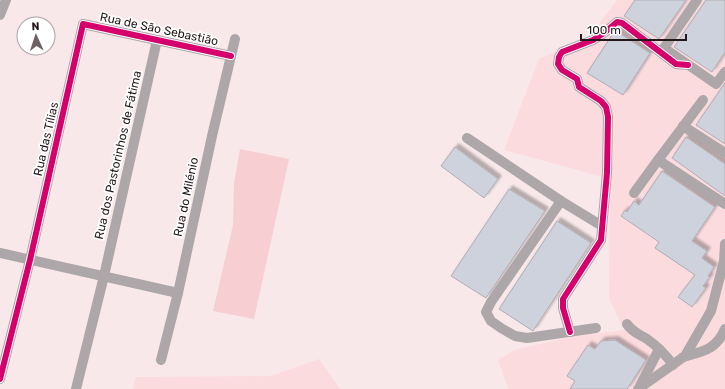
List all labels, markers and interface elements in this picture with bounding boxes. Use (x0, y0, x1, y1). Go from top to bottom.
street label: Rua de São Sebastião (99, 10, 220, 48)
north arrow (16, 16, 56, 56)
scale bar (581, 16, 686, 42)
text: N (31, 20, 40, 33)
text: 100 m (587, 23, 621, 37)
street label: Rua dos Pastorinhos de Fátima (92, 69, 144, 241)
street label: Rua das Tílias (31, 101, 61, 177)
street label: Rua do Milénio (171, 156, 201, 238)

